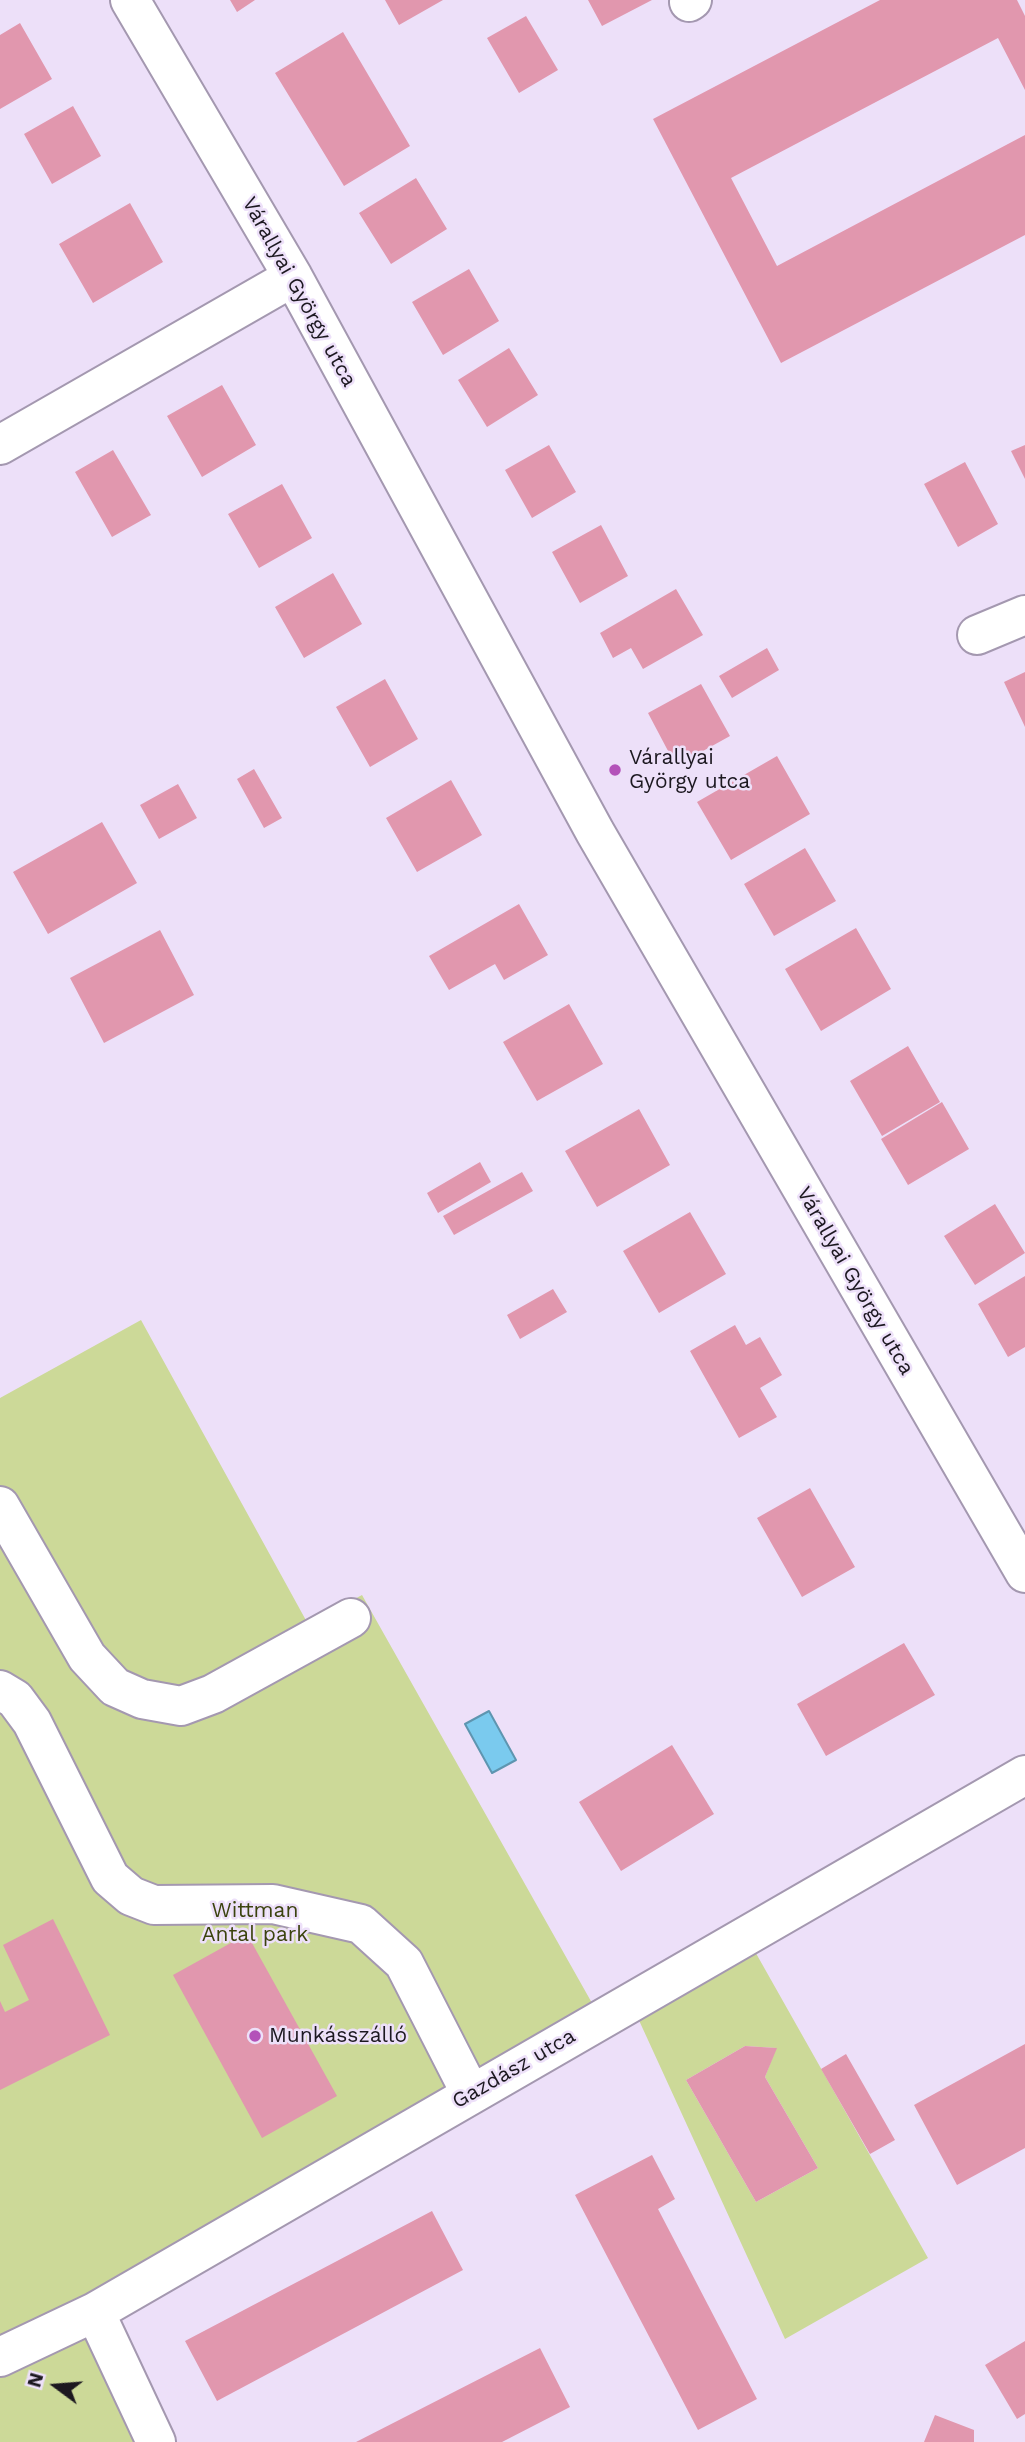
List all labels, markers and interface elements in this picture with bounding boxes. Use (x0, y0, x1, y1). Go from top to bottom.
street label: Várallyai György utca (236, 193, 362, 391)
place label: Várallyai György utca (629, 745, 750, 795)
marker: Várallyai György utca (607, 762, 623, 778)
street label: Várallyai György utca (791, 1182, 919, 1380)
park label: Wittman Antal park (202, 1898, 308, 1948)
place label: Munkásszálló (269, 2023, 407, 2049)
street label: Gazdász utca (448, 2024, 580, 2114)
marker: Munkásszálló (247, 2028, 263, 2044)
north arrow (21, 2351, 91, 2421)
text: N (22, 2370, 48, 2390)

